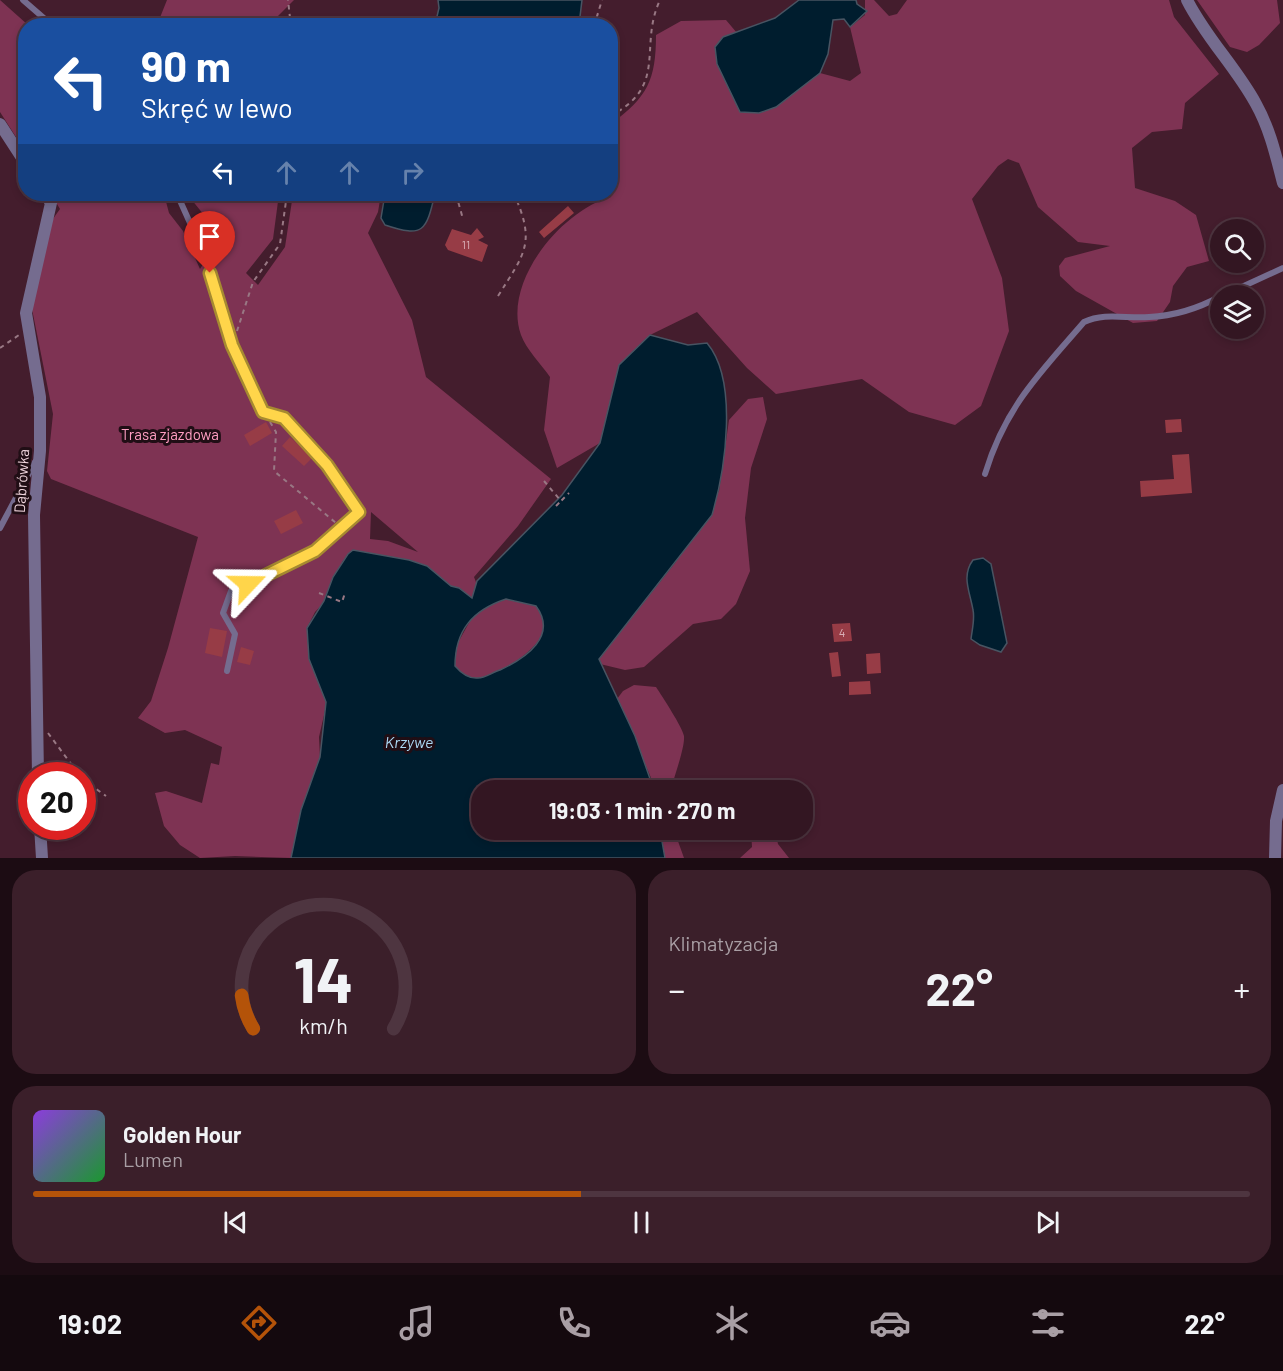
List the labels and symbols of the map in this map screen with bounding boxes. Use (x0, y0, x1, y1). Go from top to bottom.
pin (184, 211, 235, 273)
house number: 11 (462, 237, 470, 251)
park label: Trasa zjazdowa (121, 425, 219, 443)
street label: Dąbrówka (10, 448, 32, 513)
position arrow (216, 552, 280, 616)
house number: 4 (839, 625, 845, 639)
water label: Krzywe (385, 732, 433, 751)
speed limit sign: 20 (18, 762, 96, 840)

